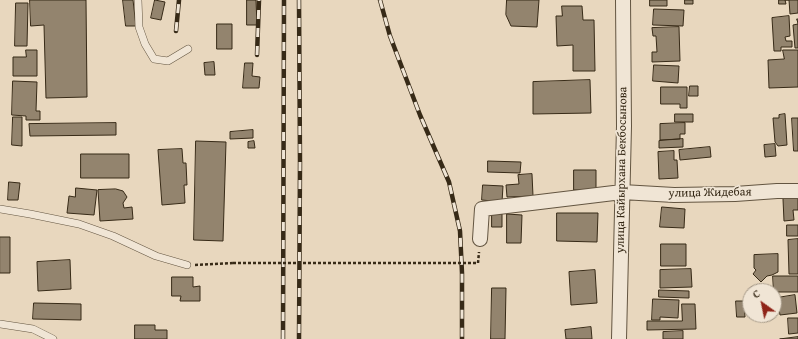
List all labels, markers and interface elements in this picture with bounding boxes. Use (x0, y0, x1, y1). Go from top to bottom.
street label: улица Кайырхана Бекбосынова (613, 87, 631, 253)
street label: улица Жидебая (668, 185, 752, 201)
north arrow (742, 283, 782, 323)
text: С (749, 285, 763, 302)

